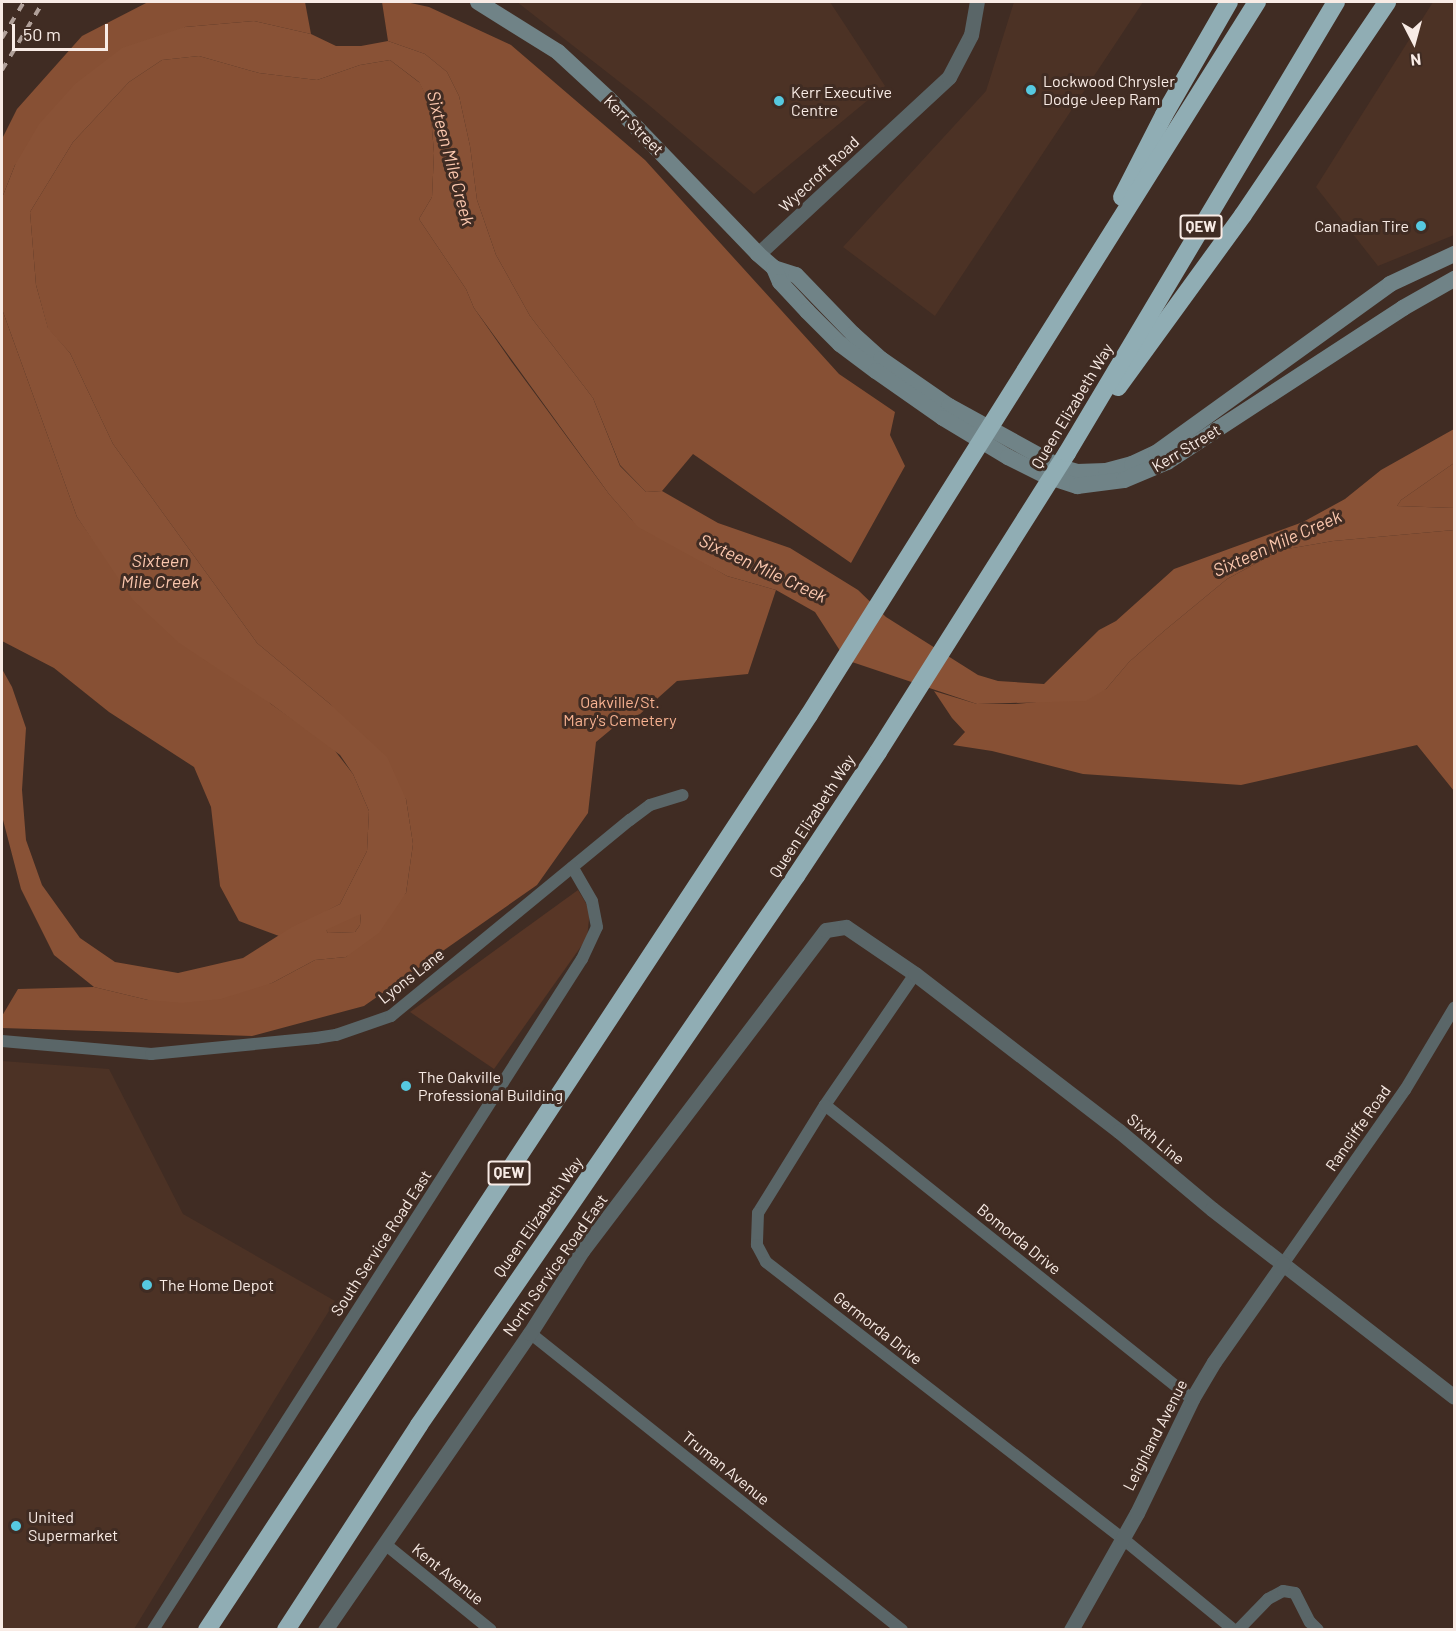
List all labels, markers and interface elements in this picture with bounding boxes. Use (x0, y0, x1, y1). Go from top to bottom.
scale bar (15, 12, 111, 50)
north arrow (1384, 12, 1444, 72)
text: 50 m (23, 23, 61, 45)
text: N (1410, 50, 1422, 70)
place label: Lockwood Chrysler Dodge Jeep Ram (1043, 71, 1175, 109)
place label: Kerr Executive Centre (791, 82, 892, 120)
marker: Lockwood Chrysler Dodge Jeep Ram (1024, 83, 1038, 97)
water label: Sixteen Mile Creek (423, 88, 479, 228)
street label: Kerr Street (600, 91, 668, 159)
marker: Kerr Executive Centre (772, 94, 786, 108)
street label: Wyecroft Road (775, 132, 863, 216)
road number: QEW (1178, 215, 1224, 239)
place label: Canadian Tire (1314, 216, 1409, 236)
marker: Canadian Tire (1414, 219, 1428, 233)
street label: Queen Elizabeth Way (1027, 340, 1117, 472)
street label: Kerr Street (1148, 420, 1224, 476)
water label: Sixteen Mile Creek (1209, 505, 1345, 581)
water label: Sixteen Mile Creek (696, 529, 830, 607)
water label: Sixteen Mile Creek (121, 550, 199, 592)
park label: Oakville/St. Mary's Cemetery (563, 692, 677, 730)
street label: Queen Elizabeth Way (765, 751, 859, 881)
street label: Lyons Lane (374, 944, 448, 1008)
place label: The Oakville Professional Building (418, 1067, 563, 1105)
marker: The Oakville Professional Building (399, 1079, 413, 1093)
street label: Rancliffe Road (1321, 1081, 1395, 1175)
street label: Sixth Line (1123, 1109, 1189, 1169)
street label: Queen Elizabeth Way (489, 1153, 587, 1281)
road number: QEW (486, 1161, 532, 1185)
street label: South Service Road East (327, 1166, 435, 1320)
street label: North Service Road East (499, 1190, 611, 1340)
street label: Bomorda Drive (973, 1199, 1065, 1279)
place label: The Home Depot (159, 1275, 274, 1295)
marker: The Home Depot (140, 1278, 154, 1292)
street label: Germorda Drive (830, 1287, 926, 1369)
street label: Leighland Avenue (1119, 1376, 1191, 1494)
street label: Truman Avenue (678, 1427, 774, 1509)
place label: United Supermarket (28, 1507, 118, 1545)
marker: United Supermarket (9, 1519, 23, 1533)
street label: Kent Avenue (408, 1539, 488, 1609)

